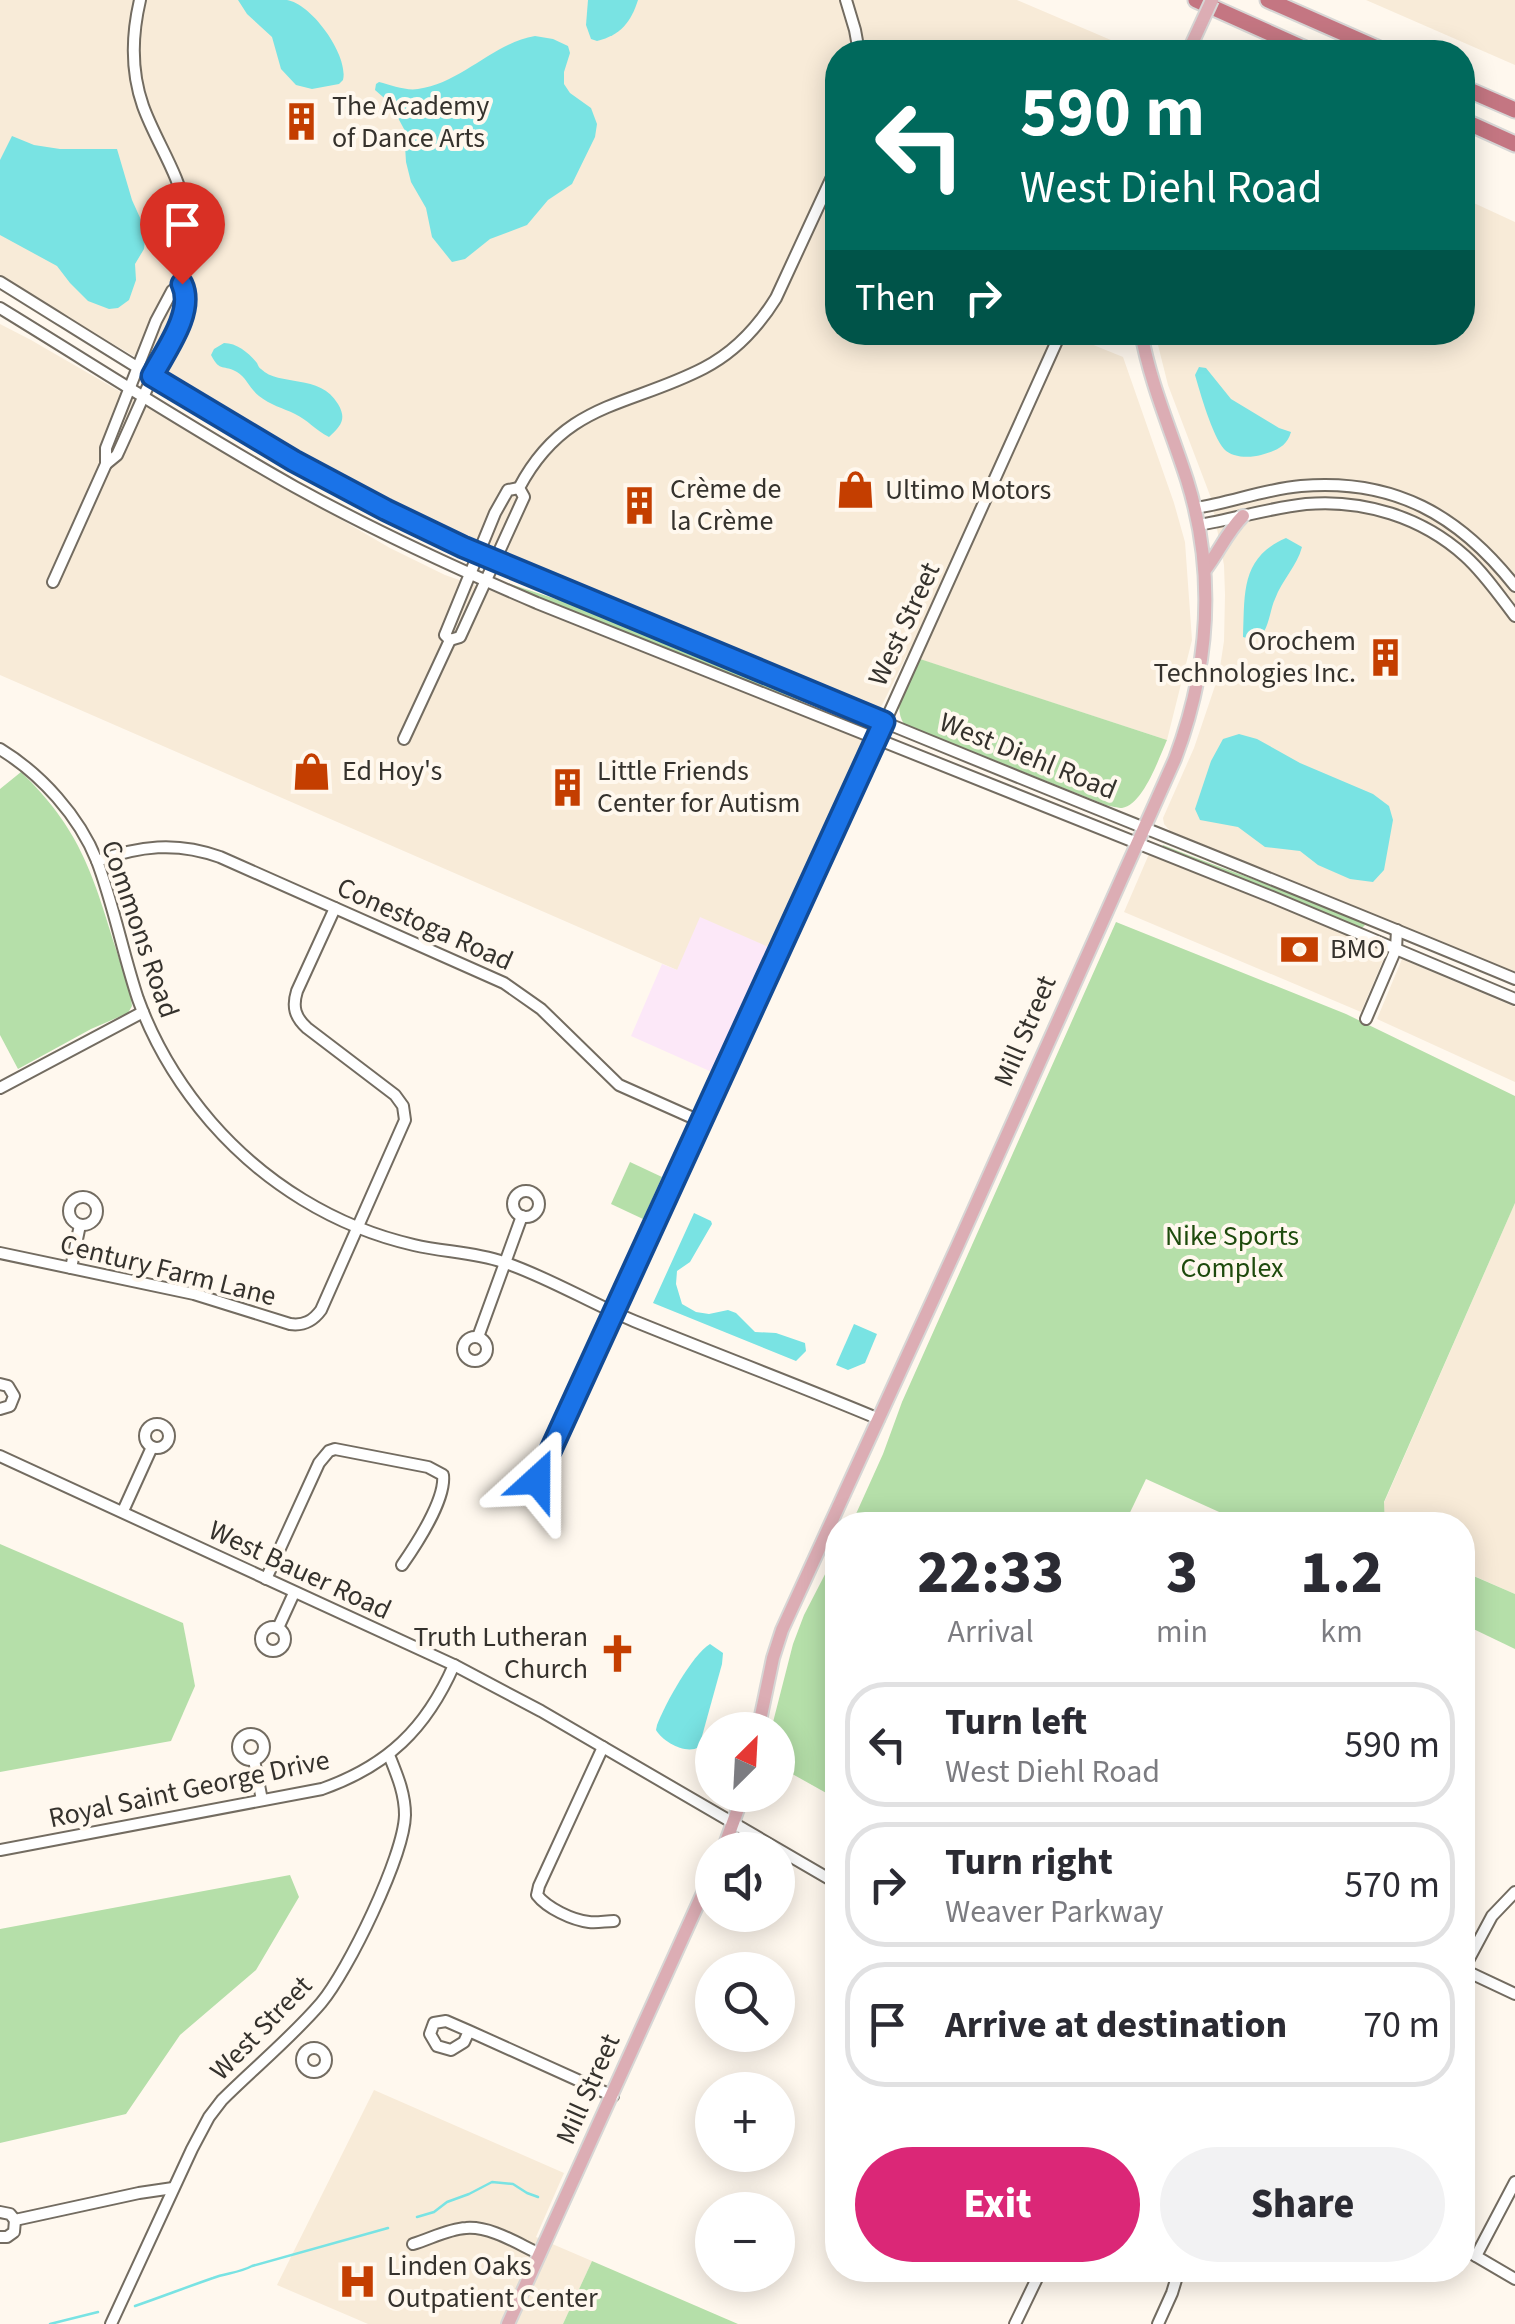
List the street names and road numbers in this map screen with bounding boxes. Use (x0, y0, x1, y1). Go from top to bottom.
street label: West Street (858, 555, 950, 692)
street label: West Diehl Road (933, 702, 1123, 810)
street label: Commons Road (91, 835, 189, 1023)
street label: Conestoga Road (330, 867, 520, 981)
street label: Mill Street (984, 969, 1067, 1093)
street label: Century Farm Lane (56, 1224, 280, 1316)
street label: West Bauer Road (202, 1510, 398, 1630)
street label: Royal Saint George Drive (45, 1740, 333, 1838)
street label: West Street (201, 1966, 322, 2089)
street label: Mill Street (546, 2027, 630, 2151)

